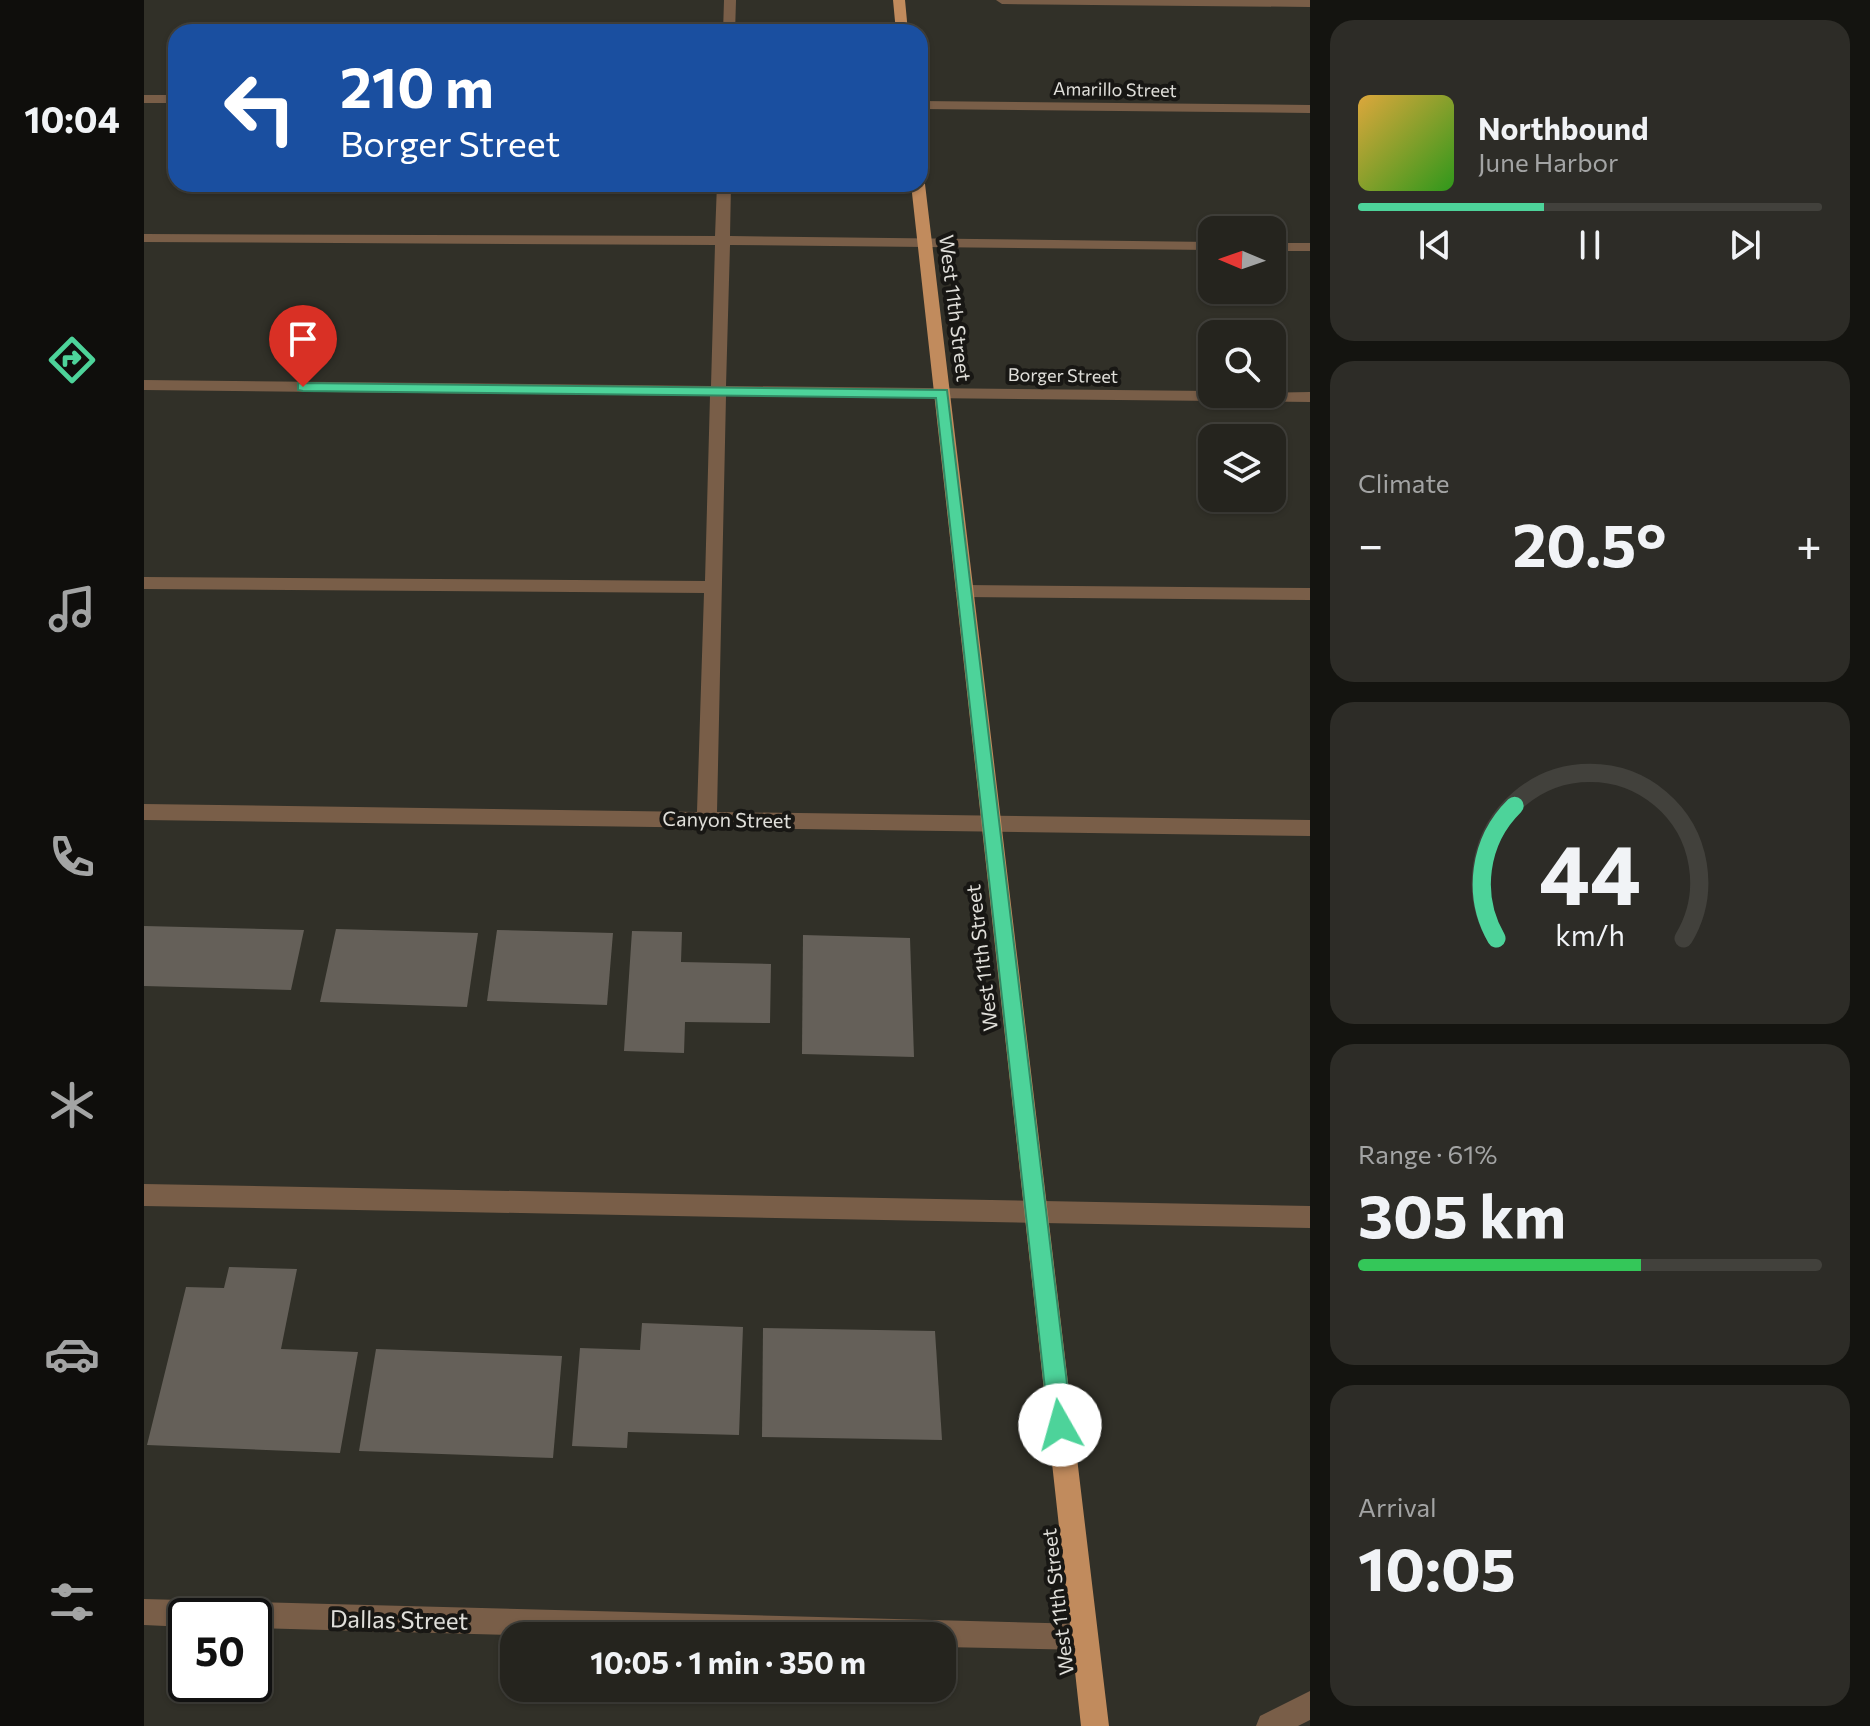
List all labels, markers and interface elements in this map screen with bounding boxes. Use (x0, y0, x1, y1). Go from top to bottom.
text: 210 m (340, 51, 494, 120)
icon: left (208, 56, 312, 160)
street label: Amarillo Street (1053, 77, 1177, 101)
text: 10:04 (24, 96, 120, 140)
text: Northbound (1478, 109, 1649, 146)
text: Borger Street (340, 120, 560, 164)
text: June Harbor (1478, 146, 1618, 177)
north arrow (1198, 216, 1286, 304)
map controls (1198, 216, 1286, 512)
icon: previous (1413, 223, 1457, 267)
icon: pause (1568, 223, 1612, 267)
icon: next (1723, 223, 1767, 267)
street label: West 11th Street (935, 233, 977, 383)
pin (269, 305, 337, 387)
icon: arrive (281, 317, 325, 361)
button: search (1198, 320, 1286, 408)
icon: directions (44, 332, 100, 388)
street label: Borger Street (1008, 363, 1118, 387)
button: layers (1198, 424, 1286, 512)
text: Climate (1358, 467, 1450, 498)
text: 20.5° (1513, 506, 1667, 579)
text: − (1358, 516, 1383, 570)
text: + (1796, 516, 1822, 570)
icon: music (44, 581, 100, 637)
street label: Canyon Street (662, 806, 792, 832)
text: 44 (1539, 820, 1641, 922)
icon: phone (44, 829, 100, 885)
street label: West 11th Street (960, 883, 1002, 1033)
text: km/h (1555, 917, 1625, 952)
icon: climate (44, 1077, 100, 1133)
text: Range · 61% (1358, 1138, 1497, 1169)
text: 305 km (1358, 1177, 1566, 1250)
icon: car (44, 1326, 100, 1382)
position arrow (1018, 1383, 1102, 1467)
text: Arrival (1358, 1491, 1437, 1522)
street label: West 11th Street (1036, 1527, 1078, 1677)
text: 10:05 (1358, 1530, 1516, 1603)
icon: filters (44, 1574, 100, 1630)
speed limit sign: 50 (168, 1598, 272, 1702)
street label: Dallas Street (330, 1603, 469, 1635)
text: 10:05 · 1 min · 350 m (590, 1643, 866, 1680)

